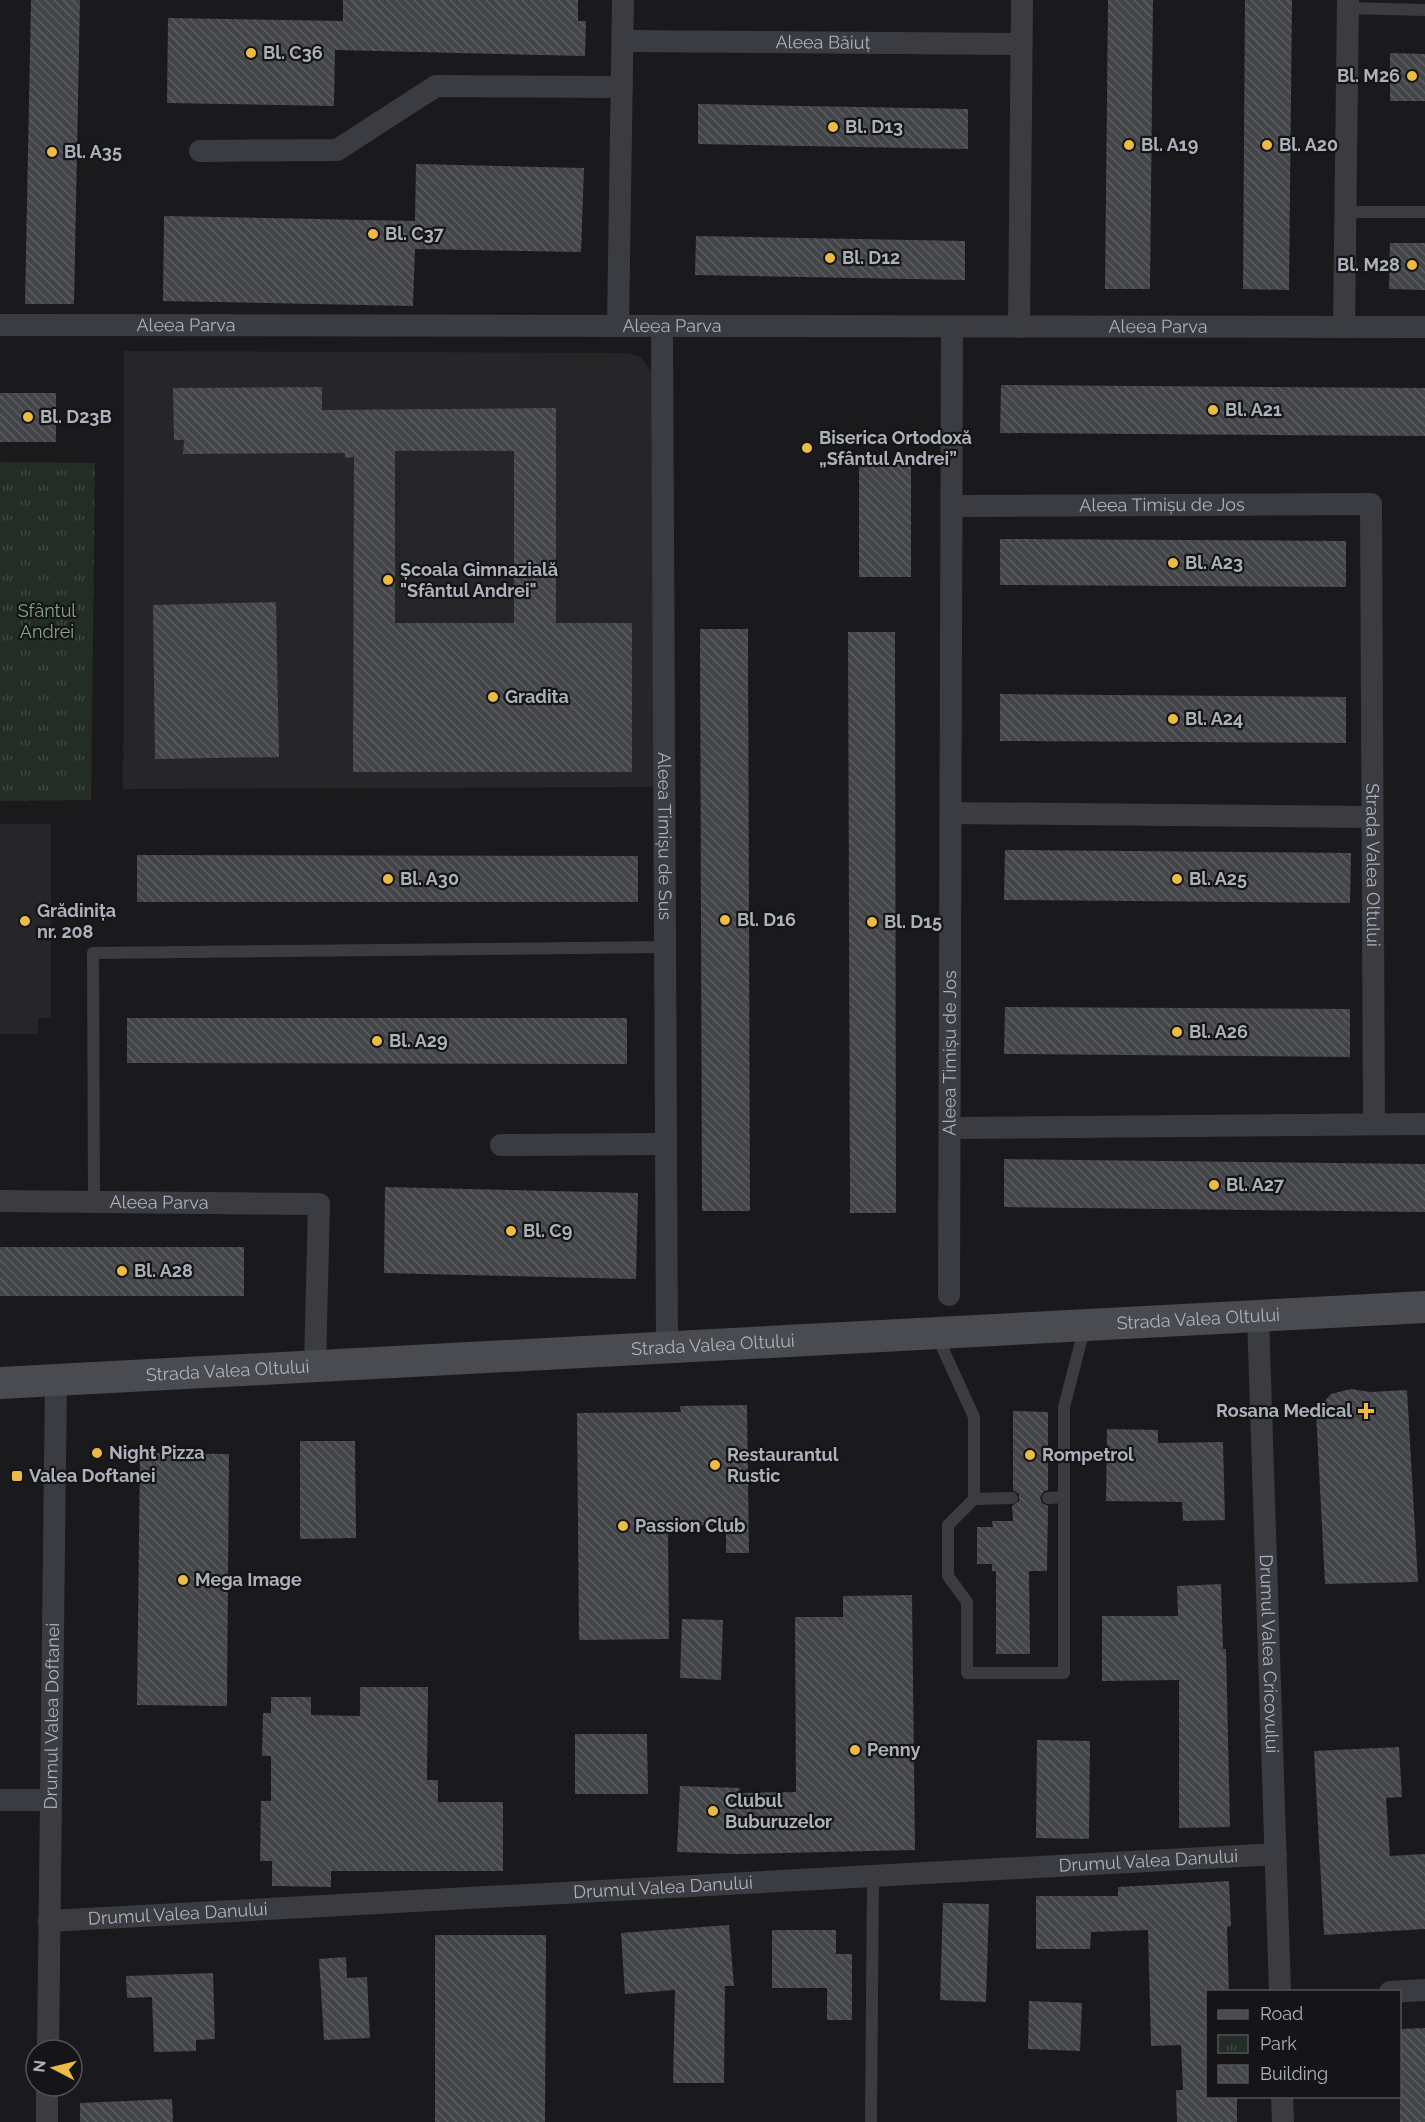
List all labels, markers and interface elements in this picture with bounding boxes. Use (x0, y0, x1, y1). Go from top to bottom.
street label: Aleea Băiuț (775, 31, 871, 53)
place label: Bl. C36 (263, 42, 323, 63)
marker: Bl. C36 (244, 46, 258, 60)
place label: Bl. M26 (1337, 65, 1400, 86)
marker: Bl. M26 (1405, 69, 1419, 83)
place label: Bl. D13 (845, 116, 903, 137)
marker: Bl. D13 (826, 120, 840, 134)
place label: Bl. A19 (1141, 134, 1198, 155)
place label: Bl. A20 (1279, 134, 1338, 155)
marker: Bl. A19 (1122, 138, 1136, 152)
marker: Bl. A20 (1260, 138, 1274, 152)
place label: Bl. A35 (64, 141, 122, 162)
marker: Bl. A35 (45, 145, 59, 159)
place label: Bl. C37 (385, 223, 445, 244)
marker: Bl. C37 (366, 227, 380, 241)
place label: Bl. D12 (842, 247, 900, 268)
marker: Bl. D12 (823, 251, 837, 265)
place label: Bl. M28 (1337, 254, 1400, 275)
marker: Bl. M28 (1405, 258, 1419, 272)
street label: Aleea Parva (136, 314, 236, 335)
street label: Aleea Parva (622, 315, 722, 336)
street label: Aleea Parva (1108, 316, 1208, 337)
place label: Bl. A21 (1225, 399, 1282, 420)
marker: Bl. A21 (1206, 403, 1220, 417)
place label: Bl. D23B (40, 406, 112, 427)
marker: Bl. D23B (21, 410, 35, 424)
place label: Biserica Ortodoxă „Sfântul Andrei” (819, 427, 972, 469)
marker: Biserica Ortodoxă „Sfântul Andrei” (800, 441, 814, 455)
street label: Aleea Timișu de Jos (1079, 494, 1245, 515)
place label: Bl. A23 (1185, 552, 1243, 573)
marker: Bl. A23 (1166, 556, 1180, 570)
place label: Școala Gimnazială "Sfântul Andrei" (400, 559, 558, 601)
marker: Școala Gimnazială "Sfântul Andrei" (381, 573, 395, 587)
park label: Sfântul Andrei (18, 600, 76, 642)
place label: Gradita (505, 686, 569, 707)
marker: Gradita (486, 690, 500, 704)
place label: Bl. A24 (1185, 708, 1243, 729)
marker: Bl. A24 (1166, 712, 1180, 726)
street label: Aleea Timișu de Sus (654, 752, 676, 920)
street label: Strada Valea Oltului (1362, 783, 1384, 947)
place label: Bl. A30 (400, 868, 459, 889)
place label: Bl. A25 (1189, 868, 1247, 889)
marker: Bl. A30 (381, 872, 395, 886)
marker: Bl. A25 (1170, 872, 1184, 886)
place label: Grădinița nr. 208 (37, 900, 116, 942)
place label: Bl. D16 (737, 909, 796, 930)
place label: Bl. D15 (884, 911, 942, 932)
marker: Bl. D16 (718, 913, 732, 927)
marker: Grădinița nr. 208 (18, 914, 32, 928)
marker: Bl. D15 (865, 915, 879, 929)
street label: Aleea Timișu de Jos (938, 970, 960, 1136)
place label: Bl. A26 (1189, 1021, 1248, 1042)
marker: Bl. A26 (1170, 1025, 1184, 1039)
place label: Bl. A29 (389, 1030, 448, 1051)
marker: Bl. A29 (370, 1034, 384, 1048)
place label: Bl. A27 (1226, 1174, 1285, 1195)
marker: Bl. A27 (1207, 1178, 1221, 1192)
street label: Aleea Parva (109, 1191, 209, 1213)
place label: Bl. C9 (523, 1220, 572, 1241)
marker: Bl. C9 (504, 1224, 518, 1238)
place label: Bl. A28 (134, 1260, 193, 1281)
marker: Bl. A28 (115, 1264, 129, 1278)
street label: Strada Valea Oltului (1116, 1304, 1281, 1333)
street label: Strada Valea Oltului (631, 1330, 795, 1359)
street label: Strada Valea Oltului (145, 1356, 310, 1385)
place label: Rosana Medical (1216, 1400, 1352, 1421)
marker: Rosana Medical (1357, 1402, 1375, 1420)
place label: Night Pizza (109, 1442, 205, 1463)
place label: Restaurantul Rustic (727, 1444, 839, 1486)
place label: Rompetrol (1042, 1444, 1134, 1465)
marker: Night Pizza (90, 1446, 104, 1460)
marker: Rompetrol (1023, 1448, 1037, 1462)
marker: Restaurantul Rustic (708, 1458, 722, 1472)
place label: Valea Doftanei (29, 1465, 155, 1486)
marker: Valea Doftanei (10, 1469, 24, 1483)
place label: Passion Club (635, 1515, 746, 1536)
marker: Passion Club (616, 1519, 630, 1533)
street label: Drumul Valea Cricovului (1256, 1554, 1283, 1754)
place label: Mega Image (195, 1569, 302, 1590)
marker: Mega Image (176, 1573, 190, 1587)
street label: Drumul Valea Doftanei (40, 1623, 63, 1810)
place label: Penny (867, 1739, 920, 1760)
marker: Penny (848, 1743, 862, 1757)
place label: Clubul Buburuzelor (725, 1790, 832, 1832)
marker: Clubul Buburuzelor (706, 1804, 720, 1818)
street label: Drumul Valea Danului (1058, 1845, 1239, 1876)
street label: Drumul Valea Danului (573, 1872, 753, 1902)
street label: Drumul Valea Danului (87, 1898, 268, 1929)
legend (1206, 1990, 1401, 2098)
text: Road (1260, 2003, 1303, 2024)
text: Park (1260, 2033, 1297, 2054)
north arrow (24, 2038, 84, 2098)
text: N (29, 2059, 50, 2073)
text: Building (1260, 2063, 1328, 2084)

